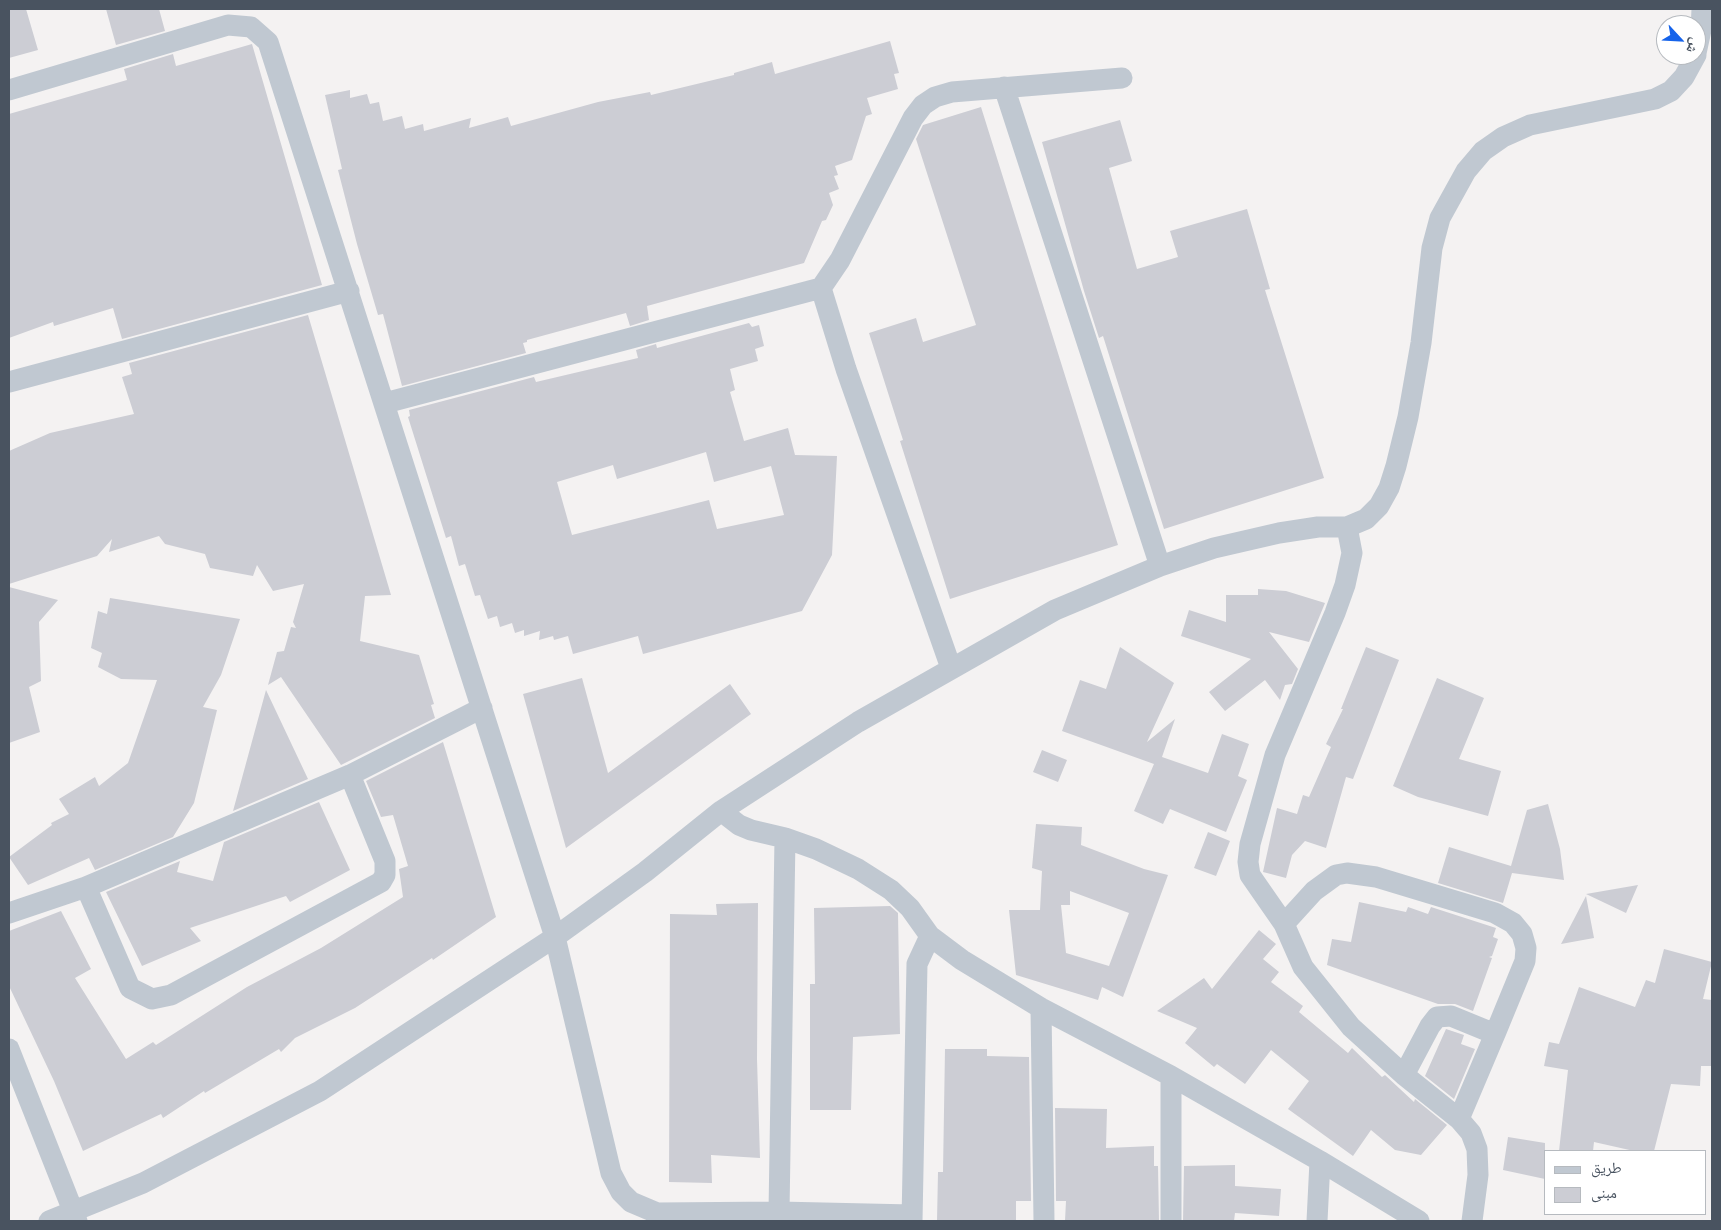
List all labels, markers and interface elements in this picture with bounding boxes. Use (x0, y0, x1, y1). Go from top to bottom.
north arrow (1656, 15, 1706, 65)
text: ش (1682, 35, 1705, 56)
legend (1544, 1150, 1706, 1215)
text: طريق (1591, 1158, 1622, 1178)
text: مبنى (1591, 1183, 1617, 1203)

